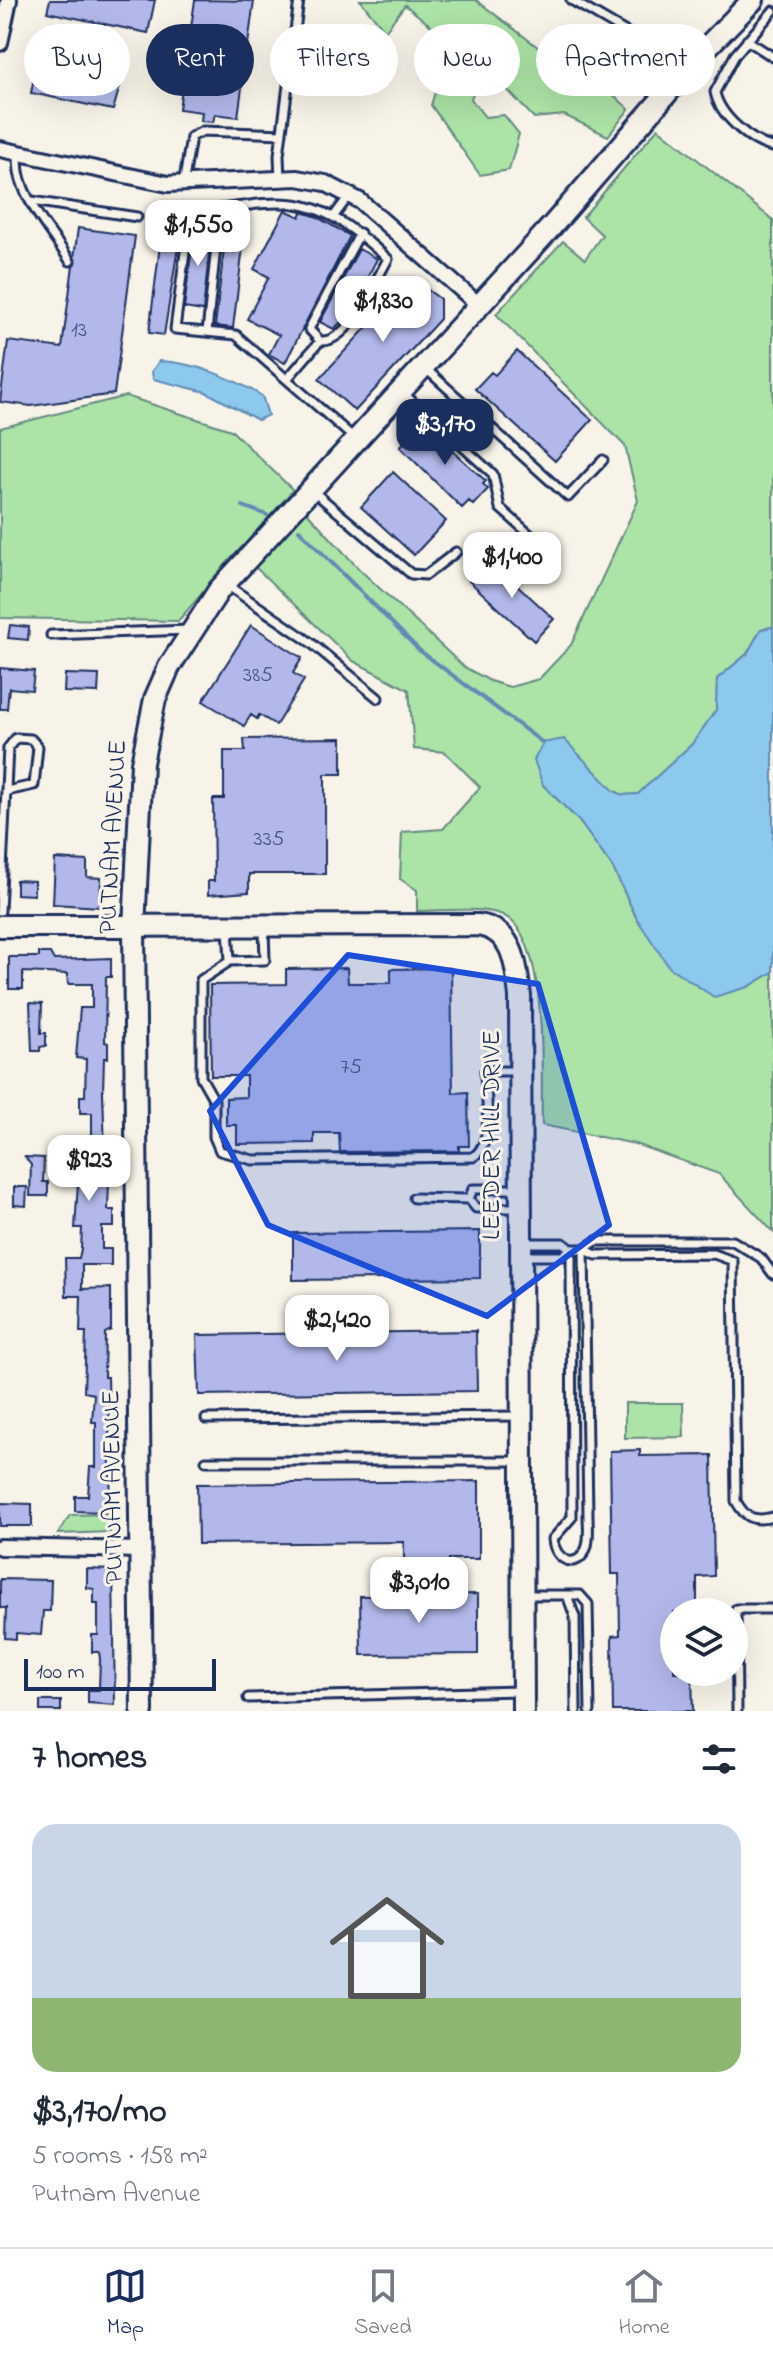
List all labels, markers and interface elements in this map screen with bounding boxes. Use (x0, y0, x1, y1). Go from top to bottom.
chip: Buy (24, 24, 130, 96)
chip: Rent (146, 24, 254, 96)
chip: Filters (270, 24, 398, 96)
chip: New (414, 24, 520, 96)
chip: Apartment (536, 24, 715, 96)
pin: $1,550 (133, 200, 263, 268)
text: $1,550 (163, 207, 233, 245)
pin: $1,830 (318, 276, 448, 344)
text: $1,830 (353, 283, 413, 321)
house number: 13 (71, 315, 87, 347)
pin: $3,170 (380, 399, 510, 467)
text: $3,170 (414, 406, 476, 444)
pin: $1,400 (447, 532, 577, 600)
text: $1,400 (481, 539, 543, 577)
house number: 385 (243, 660, 273, 692)
street label: PUTNAM AVENUE (90, 739, 138, 935)
house number: 335 (254, 824, 284, 856)
street label: LEEDER HILL DRIVE (474, 1030, 512, 1240)
house number: 75 (340, 1052, 362, 1084)
pin: $923 (42, 1135, 136, 1203)
text: $923 (65, 1142, 113, 1180)
pin: $2,420 (272, 1295, 402, 1363)
text: $2,420 (303, 1302, 371, 1340)
street label: PUTNAM AVENUE (93, 1389, 135, 1585)
pin: $3,010 (354, 1557, 484, 1625)
text: $3,010 (388, 1564, 450, 1602)
map controls (660, 1598, 748, 1686)
button: layers (660, 1598, 748, 1686)
scale bar (24, 1655, 216, 1691)
text: 100 m (36, 1657, 85, 1689)
text: 7 homes (32, 1734, 147, 1784)
icon: filters (697, 1737, 741, 1781)
icon: home (315, 1876, 459, 2020)
text: $3,170/mo (32, 2088, 167, 2138)
text: 5 rooms · 158 m² (32, 2138, 208, 2176)
text: Putnam Avenue (32, 2176, 200, 2214)
tab: Map (103, 2264, 147, 2344)
tab: Saved (354, 2264, 412, 2344)
tab: Home (618, 2264, 670, 2344)

